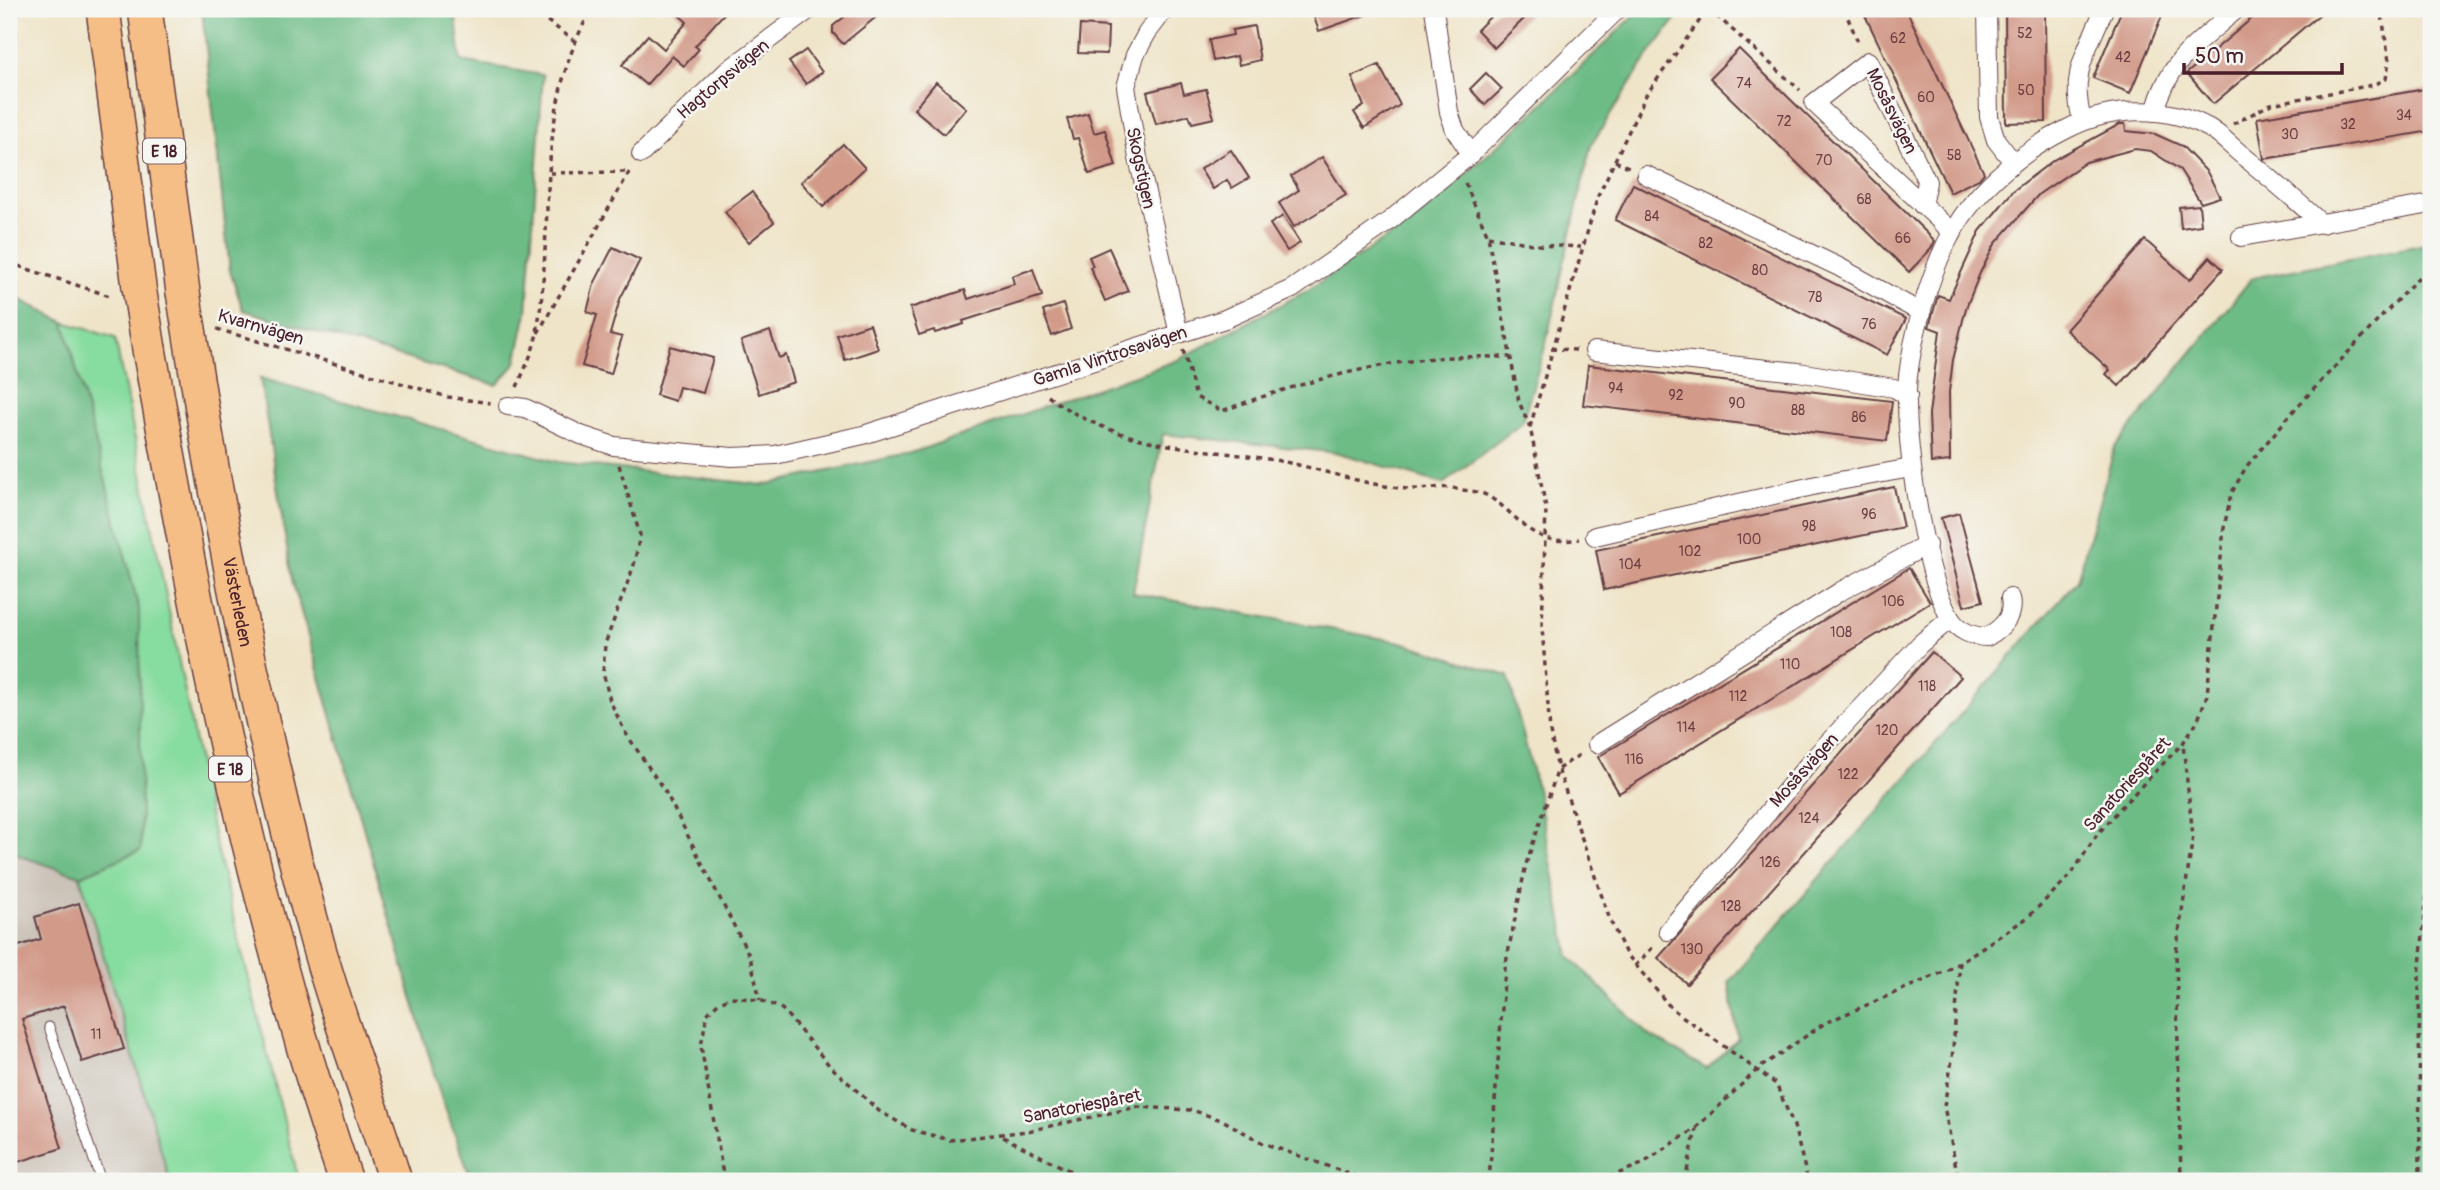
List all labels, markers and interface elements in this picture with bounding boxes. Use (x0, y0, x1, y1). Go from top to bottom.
house number: 52 (2017, 25, 2033, 42)
house number: 62 (1890, 30, 1906, 47)
scale bar (2184, 32, 2342, 76)
street label: Hagtorpsvägen (673, 34, 774, 125)
text: 50 m (2195, 43, 2244, 70)
house number: 42 (2115, 49, 2131, 66)
street label: Mosåsvägen (1861, 65, 1922, 158)
house number: 74 (1736, 75, 1752, 92)
house number: 50 (2017, 82, 2035, 99)
house number: 60 (1917, 89, 1935, 106)
house number: 34 (2396, 107, 2412, 124)
house number: 72 (1776, 113, 1792, 130)
house number: 32 (2340, 116, 2356, 133)
street label: Skogstigen (1121, 125, 1160, 211)
house number: 30 (2281, 126, 2299, 143)
road number: E 18 (143, 139, 185, 164)
house number: 58 (1947, 147, 1961, 164)
house number: 70 (1816, 152, 1832, 169)
house number: 68 (1856, 191, 1872, 208)
house number: 84 (1644, 208, 1660, 225)
house number: 66 (1895, 230, 1911, 247)
house number: 82 (1699, 235, 1714, 252)
house number: 80 (1752, 262, 1768, 279)
house number: 78 (1808, 289, 1822, 306)
street label: Kvarnvägen (215, 304, 307, 351)
house number: 76 (1861, 316, 1877, 333)
street label: Gamla Vintrosavägen (1030, 321, 1190, 392)
house number: 94 (1608, 380, 1624, 397)
house number: 92 (1668, 387, 1684, 404)
house number: 90 (1729, 395, 1745, 412)
house number: 88 (1791, 402, 1805, 419)
house number: 86 (1851, 409, 1867, 426)
house number: 96 (1861, 506, 1877, 523)
house number: 98 (1802, 518, 1816, 535)
house number: 100 (1737, 531, 1761, 548)
house number: 102 (1679, 543, 1702, 560)
street label: Västerleden (217, 555, 257, 649)
house number: 104 (1618, 556, 1642, 573)
house number: 106 (1881, 593, 1905, 610)
house number: 108 (1830, 624, 1852, 641)
house number: 110 (1780, 656, 1800, 673)
house number: 118 (1918, 678, 1936, 695)
house number: 112 (1729, 688, 1748, 705)
house number: 114 (1676, 719, 1696, 736)
house number: 120 (1876, 722, 1898, 739)
street label: Mosåsvägen (1765, 728, 1844, 812)
street label: Sanatoriespåret (2079, 732, 2176, 837)
house number: 116 (1624, 751, 1644, 768)
road number: E 18 (209, 756, 251, 782)
house number: 122 (1837, 766, 1859, 783)
house number: 124 (1798, 810, 1820, 827)
house number: 126 (1759, 854, 1781, 871)
house number: 128 (1721, 898, 1741, 915)
house number: 130 (1681, 941, 1703, 958)
house number: 11 (91, 1026, 101, 1043)
street label: Sanatoriespåret (1021, 1084, 1144, 1129)

